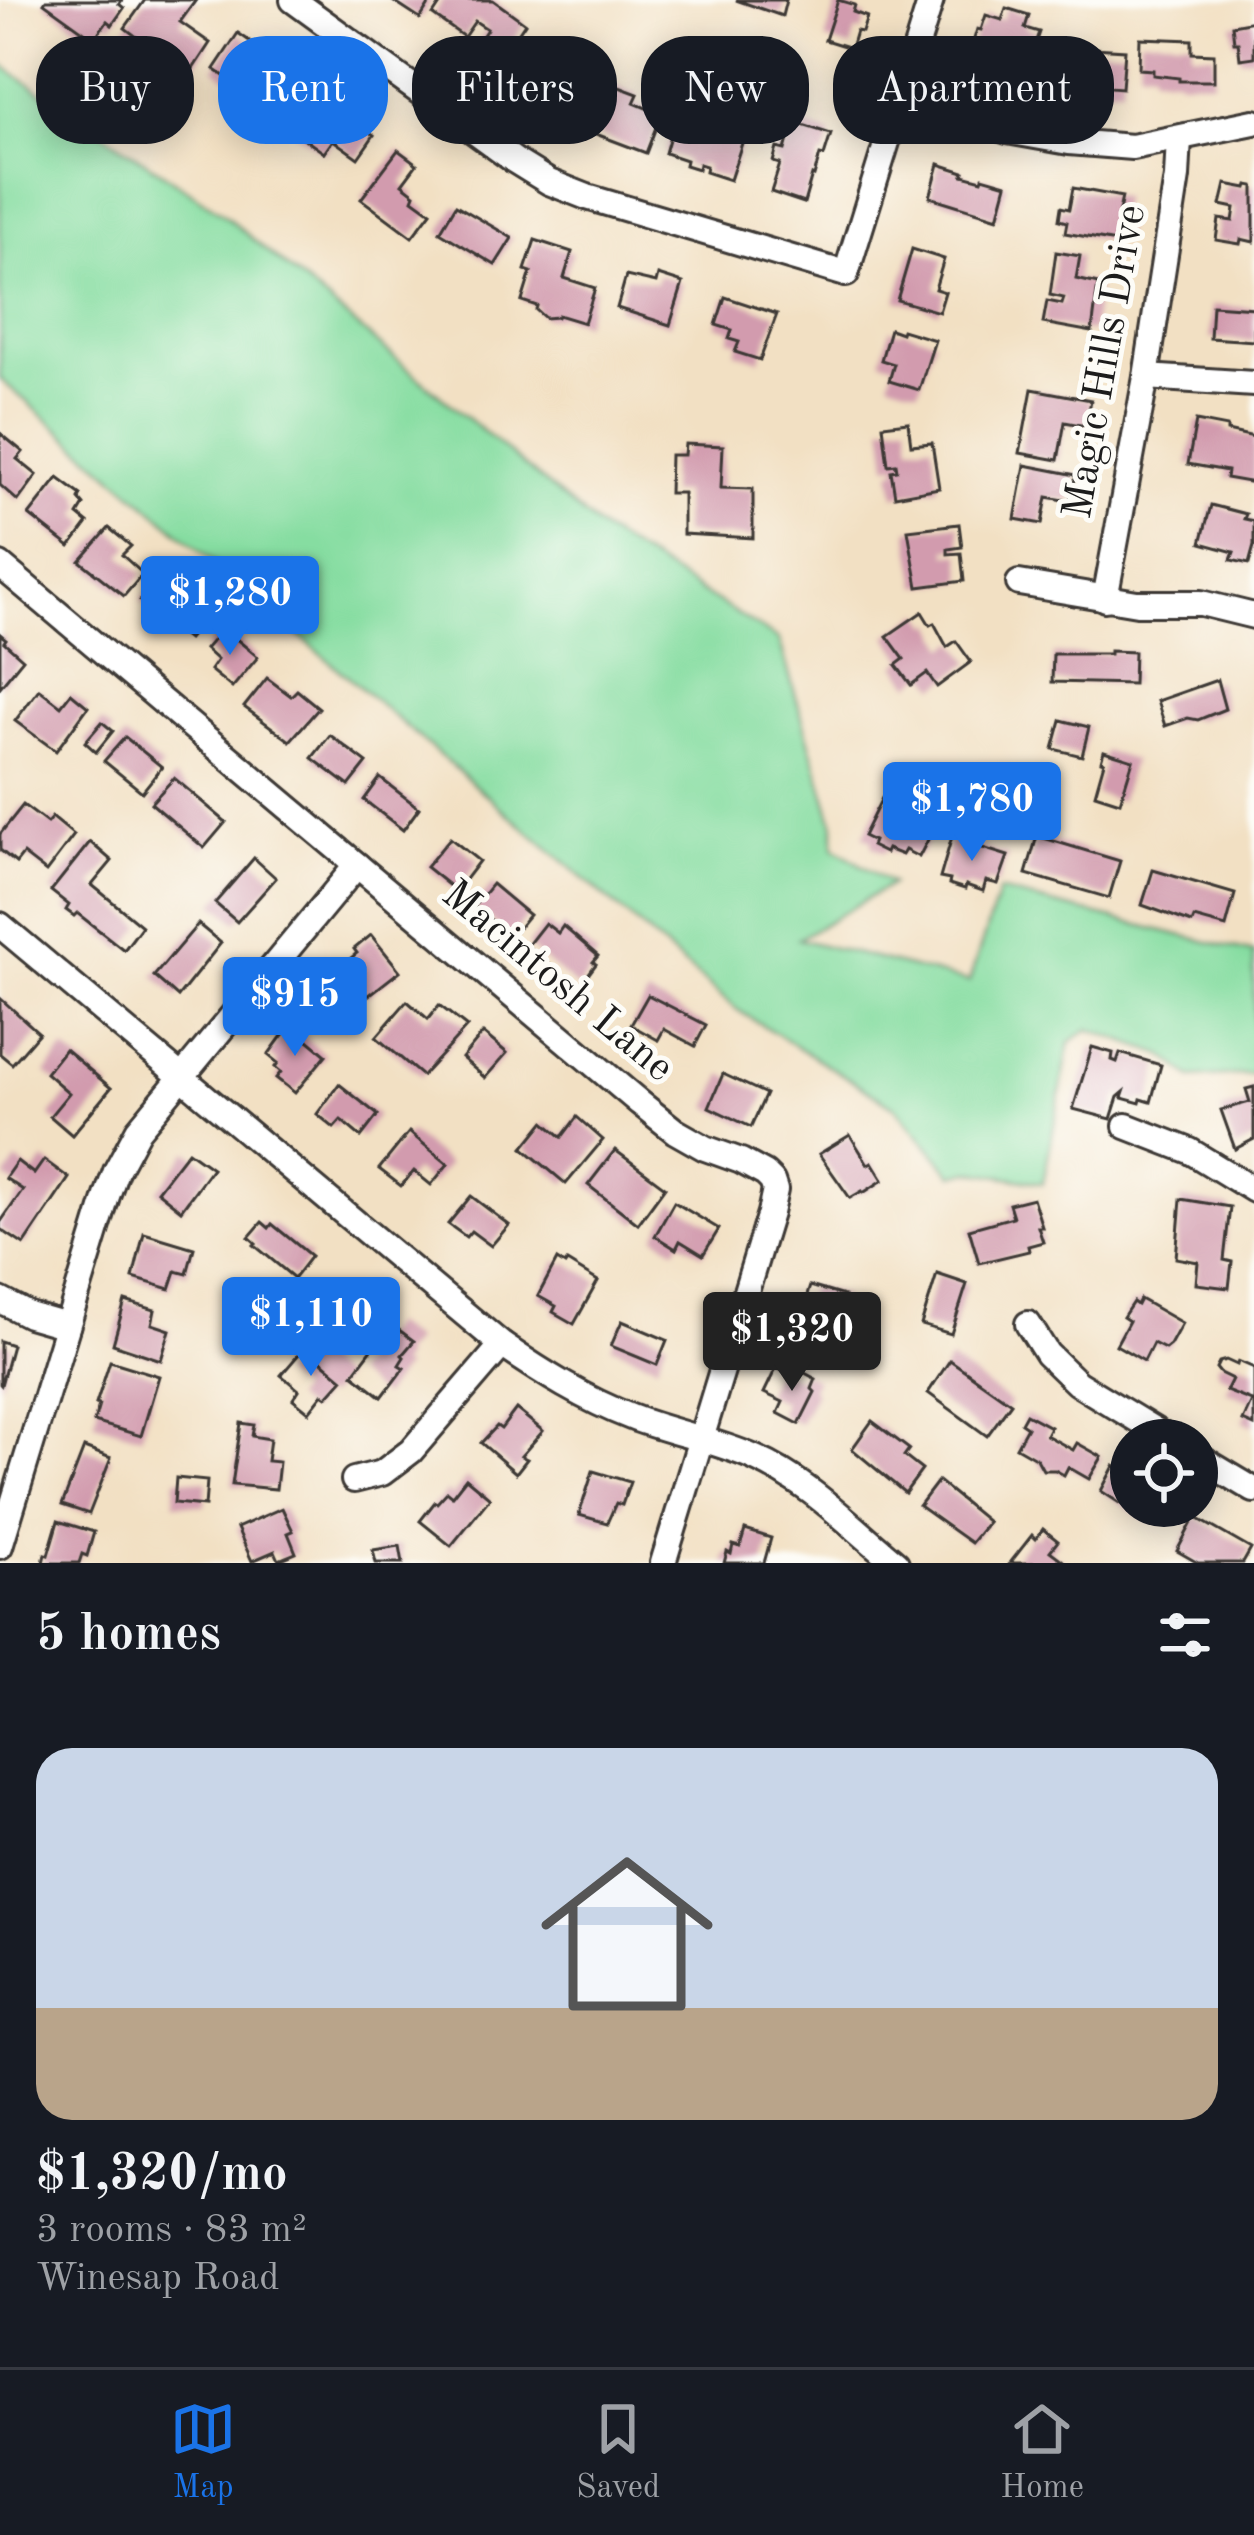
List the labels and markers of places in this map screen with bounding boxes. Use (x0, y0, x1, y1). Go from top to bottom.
pin: $1,280 (132, 556, 328, 658)
pin: $1,780 (874, 762, 1070, 864)
pin: $915 (224, 957, 366, 1059)
pin: $1,110 (213, 1277, 409, 1379)
pin: $1,320 (694, 1292, 890, 1394)

